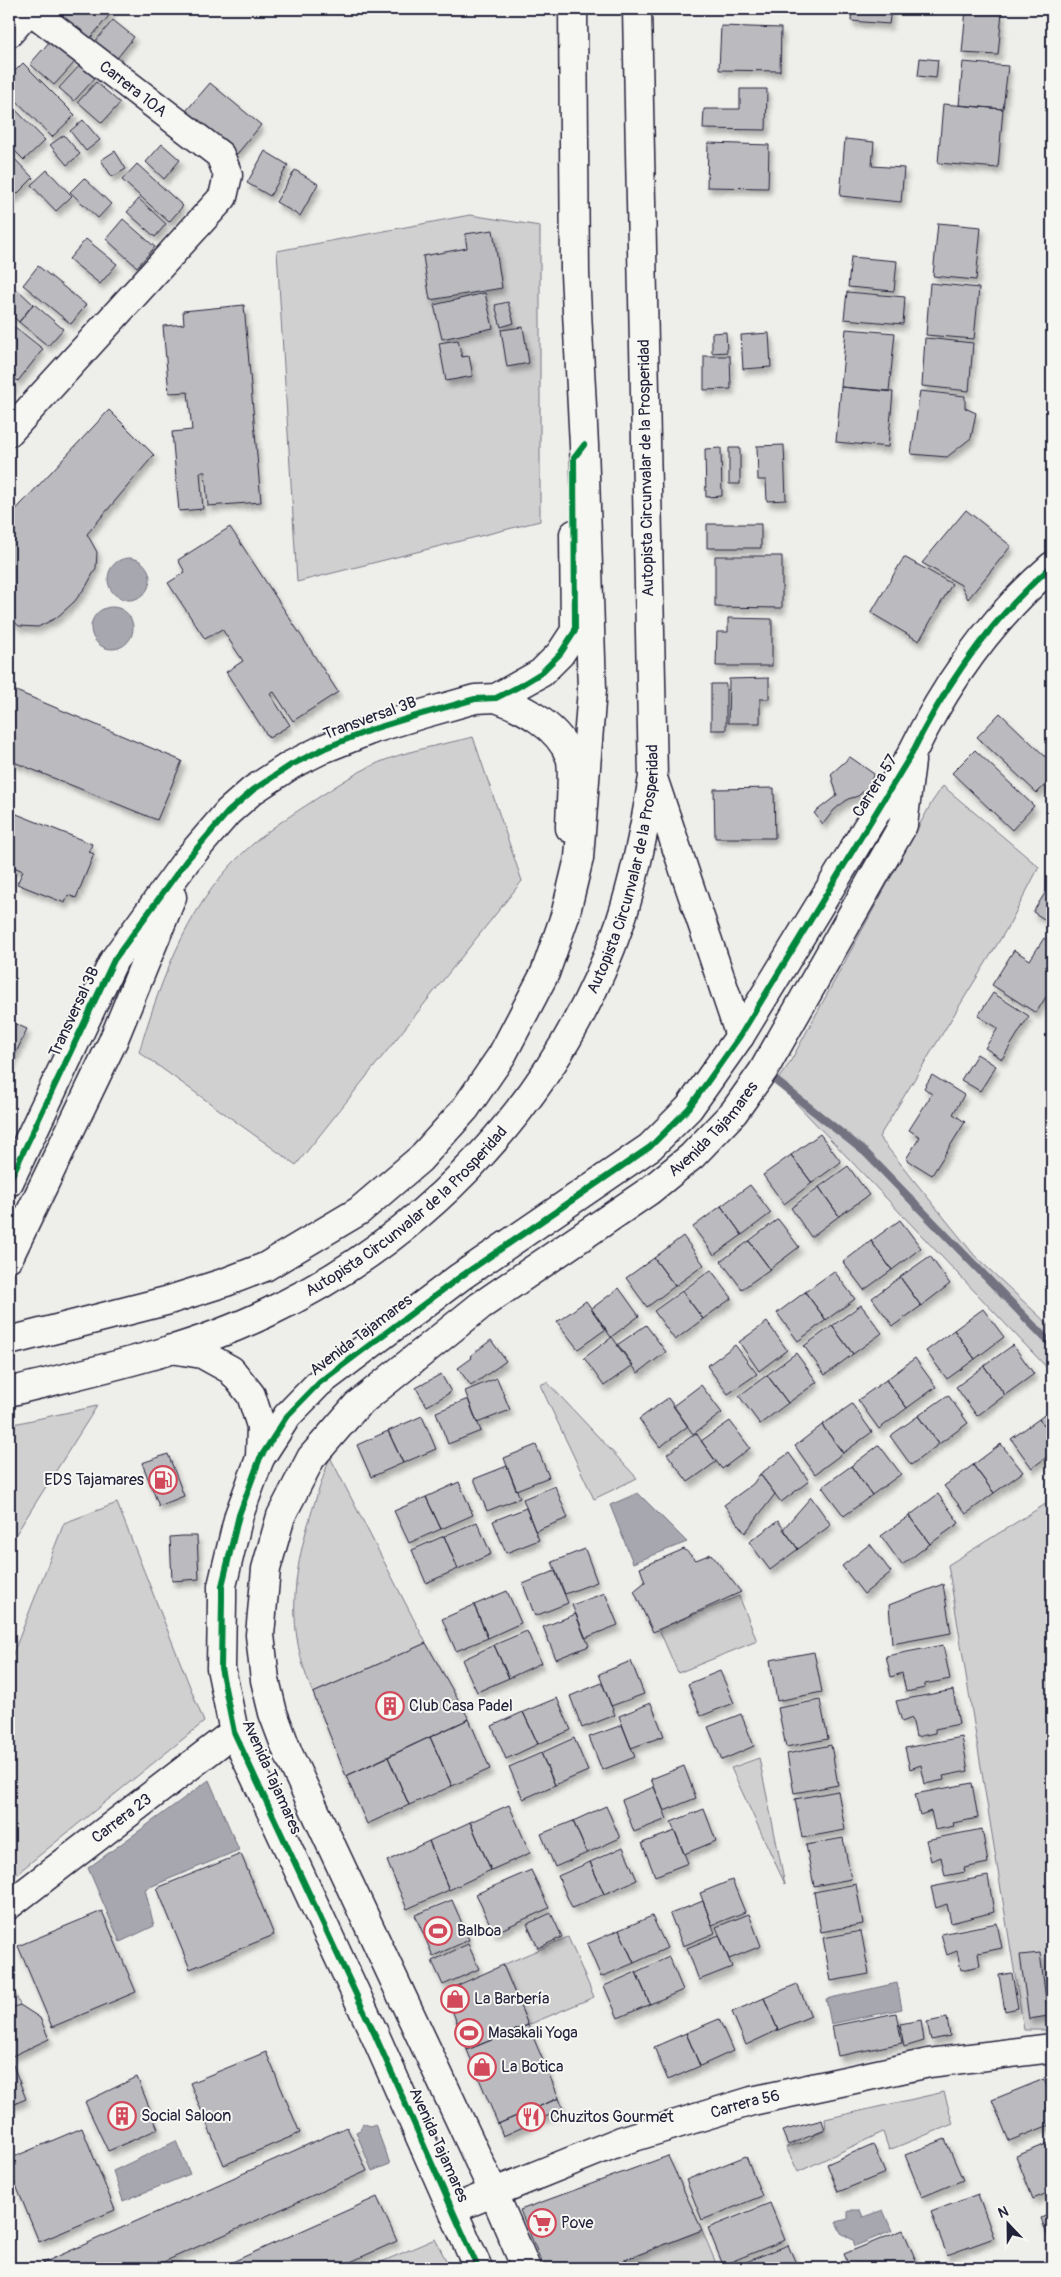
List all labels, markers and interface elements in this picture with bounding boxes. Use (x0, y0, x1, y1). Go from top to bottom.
street label: Carrera 10A (95, 56, 171, 122)
street label: Autopista Circunvalar de la Prosperidad (634, 339, 658, 597)
street label: Transversal 3B (321, 692, 419, 744)
street label: Autopista Circunvalar de la Prosperidad (583, 744, 663, 997)
street label: Carrera 57 (848, 751, 902, 821)
street label: Transversal 3B (44, 964, 104, 1060)
street label: Avenida Tajamares (664, 1078, 762, 1181)
street label: Autopista Circunvalar de la Prosperidad (302, 1122, 512, 1301)
street label: Avenida Tajamares (306, 1290, 416, 1380)
fuel station icon: EDS Tajamares (148, 1465, 178, 1495)
place label: EDS Tajamares (44, 1470, 144, 1490)
building icon: Club Casa Padel (375, 1691, 405, 1721)
place label: Club Casa Padel (409, 1696, 513, 1716)
street label: Avenida Tajamares (238, 1717, 306, 1837)
street label: Carrera 23 (88, 1789, 156, 1848)
sports icon: Balboa (423, 1916, 453, 1946)
place label: Balboa (457, 1921, 501, 1941)
shop icon: La Barbería (440, 1984, 470, 2014)
place label: La Barbería (474, 1989, 550, 2009)
sports icon: Masakali Yoga (454, 2018, 484, 2048)
place label: Masakali Yoga (488, 2023, 578, 2043)
shop icon: La Botica (467, 2052, 497, 2082)
place label: La Botica (501, 2057, 563, 2077)
street label: Avenida Tajamares (405, 2085, 473, 2205)
street label: Carrera 56 (708, 2085, 782, 2123)
building icon: Social Saloon (107, 2101, 137, 2131)
restaurant icon: Chuzitos Gourmet (516, 2102, 546, 2132)
place label: Social Saloon (141, 2106, 231, 2126)
place label: Chuzitos Gourmet (550, 2107, 674, 2127)
north arrow (984, 2200, 1034, 2250)
text: N (996, 2203, 1011, 2222)
supermarket icon: Pove (527, 2208, 557, 2238)
place label: Pove (561, 2213, 594, 2233)

